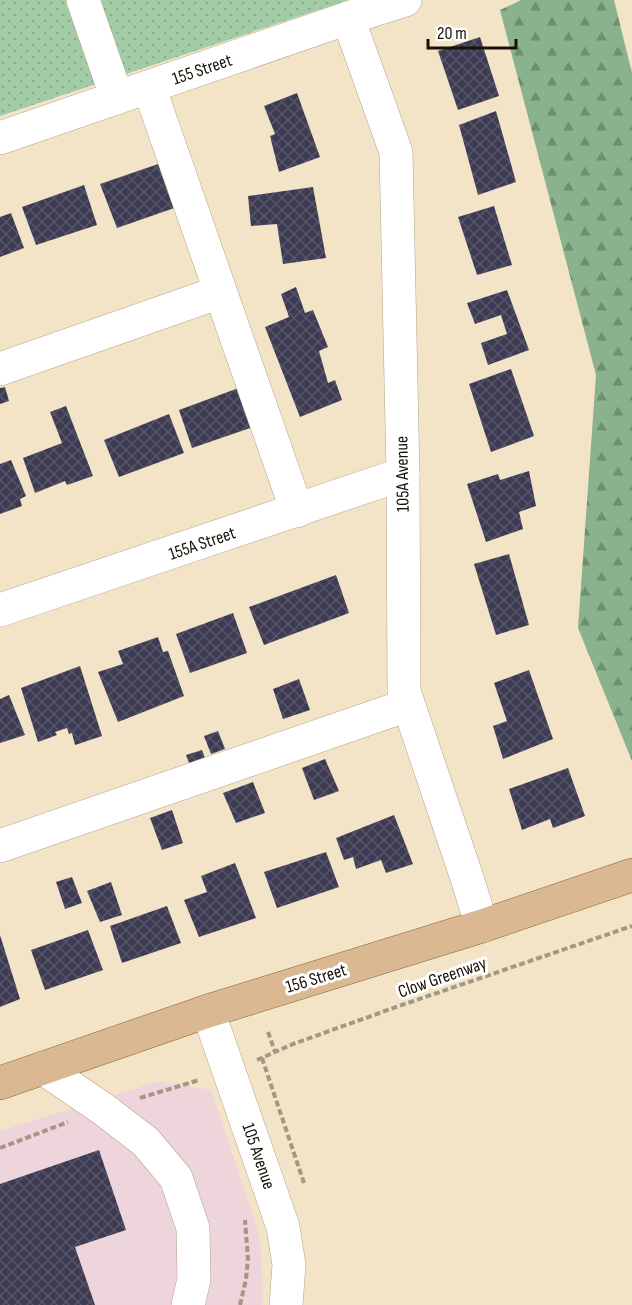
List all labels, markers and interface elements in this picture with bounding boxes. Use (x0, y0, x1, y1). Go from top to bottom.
scale bar (428, 12, 516, 50)
text: 20 m (437, 23, 467, 44)
street label: 155 Street (170, 49, 235, 89)
street label: 105A Avenue (391, 436, 414, 512)
street label: 155A Street (166, 522, 239, 565)
street label: Clow Greenway (395, 953, 489, 1002)
street label: 156 Street (283, 959, 349, 998)
street label: 105 Avenue (237, 1120, 280, 1192)

